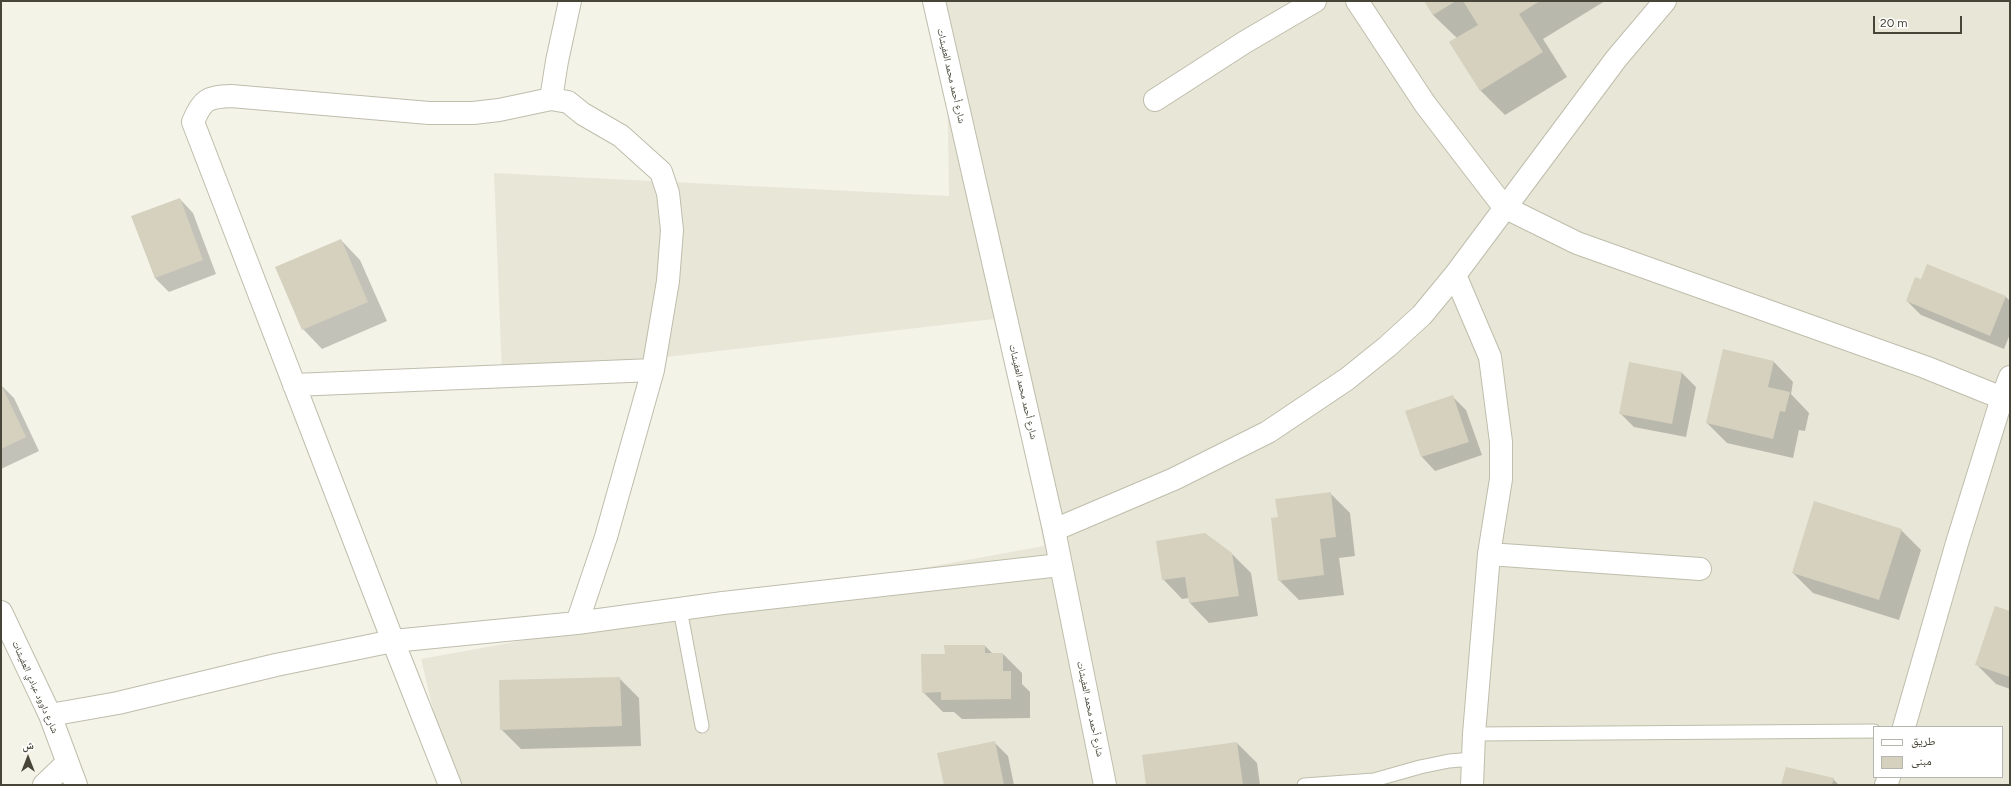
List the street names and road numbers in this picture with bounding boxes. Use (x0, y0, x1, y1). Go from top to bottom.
street label: شارع أحمد محمد العفيشات (934, 27, 968, 125)
street label: شارع أحمد محمد العفيشات (1006, 343, 1040, 441)
street label: شارع داوود عبادي العفيشات (9, 639, 61, 735)
street label: شارع أحمد محمد العفيشات (1074, 660, 1106, 758)

